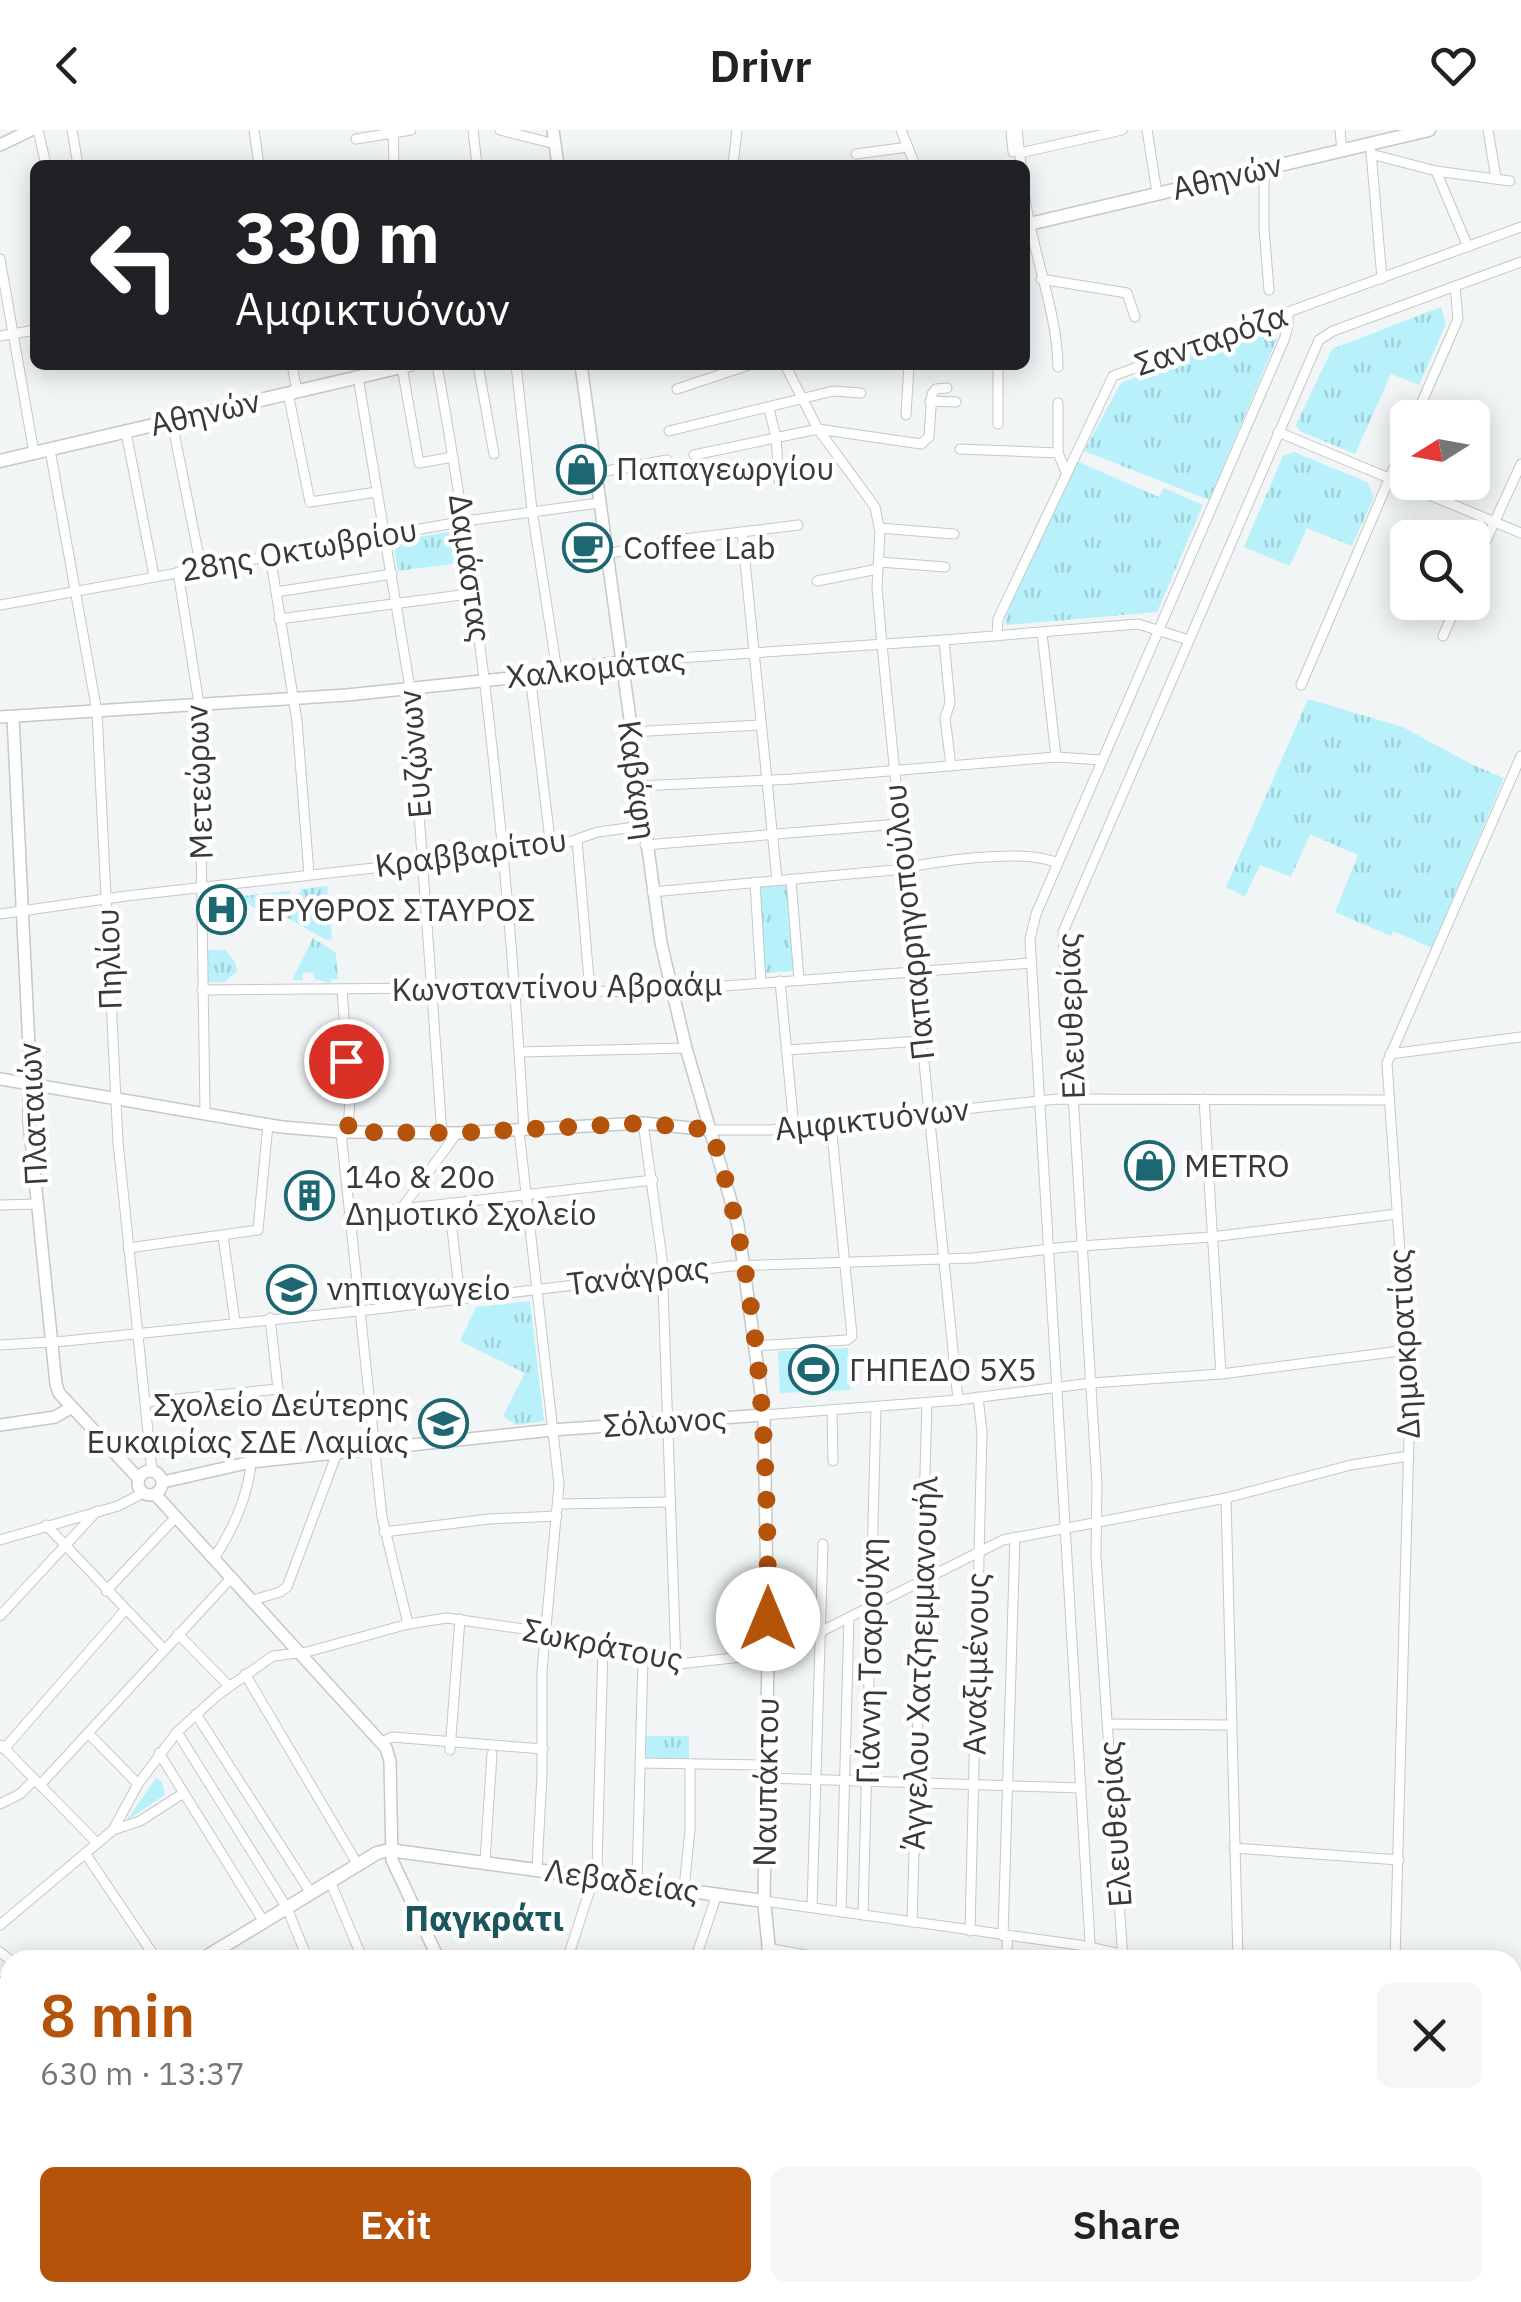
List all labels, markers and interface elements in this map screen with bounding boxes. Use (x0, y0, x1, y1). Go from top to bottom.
text: Drivr (709, 36, 812, 94)
icon: back (40, 38, 95, 93)
icon: heart (1426, 38, 1481, 93)
street label: Αθηνών (1167, 143, 1286, 209)
text: 330 m (235, 191, 440, 282)
icon: left (70, 200, 200, 330)
text: Αμφικτυόνων (235, 279, 510, 337)
street label: Σανταρόζα (1129, 293, 1293, 385)
street label: Αθηνών (145, 379, 264, 445)
north arrow (1390, 400, 1490, 500)
map controls (1390, 400, 1490, 620)
shop icon: Παπαγεωργίου (555, 443, 607, 495)
place label: Παπαγεωργίου (616, 447, 834, 489)
street label: Δαμάστας (440, 491, 502, 645)
street label: 28ης Οκτωβρίου (177, 508, 420, 590)
button: search (1390, 520, 1490, 620)
cafe icon: Coffee Lab (562, 522, 614, 574)
place label: Coffee Lab (623, 526, 776, 568)
street label: Χαλκομάτας (504, 637, 688, 697)
street label: Ευζώνων (387, 688, 441, 820)
street label: Μετεώρων (174, 704, 222, 860)
street label: Καβάφη (609, 717, 667, 842)
street label: Παπαρρηγοπούλου (873, 782, 943, 1062)
street label: Κραββαρίτου (372, 818, 570, 886)
hospital icon: ΕΡΥΘΡΟΣ ΣΤΑΥΡΟΣ (196, 884, 248, 936)
place label: ΕΡΥΘΡΟΣ ΣΤΑΥΡΟΣ (257, 888, 536, 930)
street label: Πηλίου (85, 907, 131, 1011)
street label: Ελευθερίας (1046, 932, 1094, 1100)
street label: Κωνσταντίνου Αβραάμ (391, 962, 723, 1010)
pin (304, 1019, 389, 1104)
icon: arrive (319, 1034, 374, 1089)
street label: Πλαταιών (7, 1041, 57, 1187)
street label: Αμφικτυόνων (772, 1087, 971, 1149)
shop icon: METRO (1123, 1140, 1175, 1192)
place label: METRO (1184, 1144, 1290, 1186)
place label: 14ο & 20ο Δημοτικό Σχολείο (345, 1155, 597, 1234)
building icon: 14ο & 20ο Δημοτικό Σχολείο (284, 1169, 336, 1221)
street label: Τανάγρας (565, 1245, 711, 1305)
street label: Δημοκρατίας (1377, 1248, 1429, 1440)
school or university icon: νηπιαγωγείο (266, 1263, 318, 1315)
place label: νηπιαγωγείο (327, 1267, 511, 1309)
sports icon: ΓΗΠΕΔΟ 5X5 (788, 1344, 840, 1396)
place label: ΓΗΠΕΔΟ 5X5 (849, 1348, 1037, 1390)
place label: Σχολείο Δεύτερης Ευκαιρίας ΣΔΕ Λαμίας (86, 1383, 409, 1462)
street label: Σόλωνος (602, 1396, 728, 1446)
school or university icon: Σχολείο Δεύτερης Ευκαιρίας ΣΔΕ Λαμίας (418, 1397, 470, 1449)
street label: Άγγελου Χατζηεμμανουήλ (891, 1474, 947, 1851)
street label: Γιάννη Τσαρούχη (846, 1537, 892, 1785)
position arrow (716, 1567, 820, 1671)
street label: Αναξιμένους (952, 1572, 998, 1756)
street label: Σωκράτους (520, 1608, 687, 1680)
street label: Ναυπάκτου (743, 1697, 787, 1867)
street label: Ελευθερίας (1087, 1739, 1141, 1909)
street label: Λεβαδείας (542, 1848, 702, 1912)
district label: Παγκράτι (404, 1895, 564, 1941)
text: 8 min (40, 1975, 195, 2054)
button: close (1377, 1983, 1482, 2088)
text: 630 m · 13:37 (40, 2052, 245, 2094)
button: Exit (40, 2167, 751, 2282)
button: Share (771, 2167, 1482, 2282)

